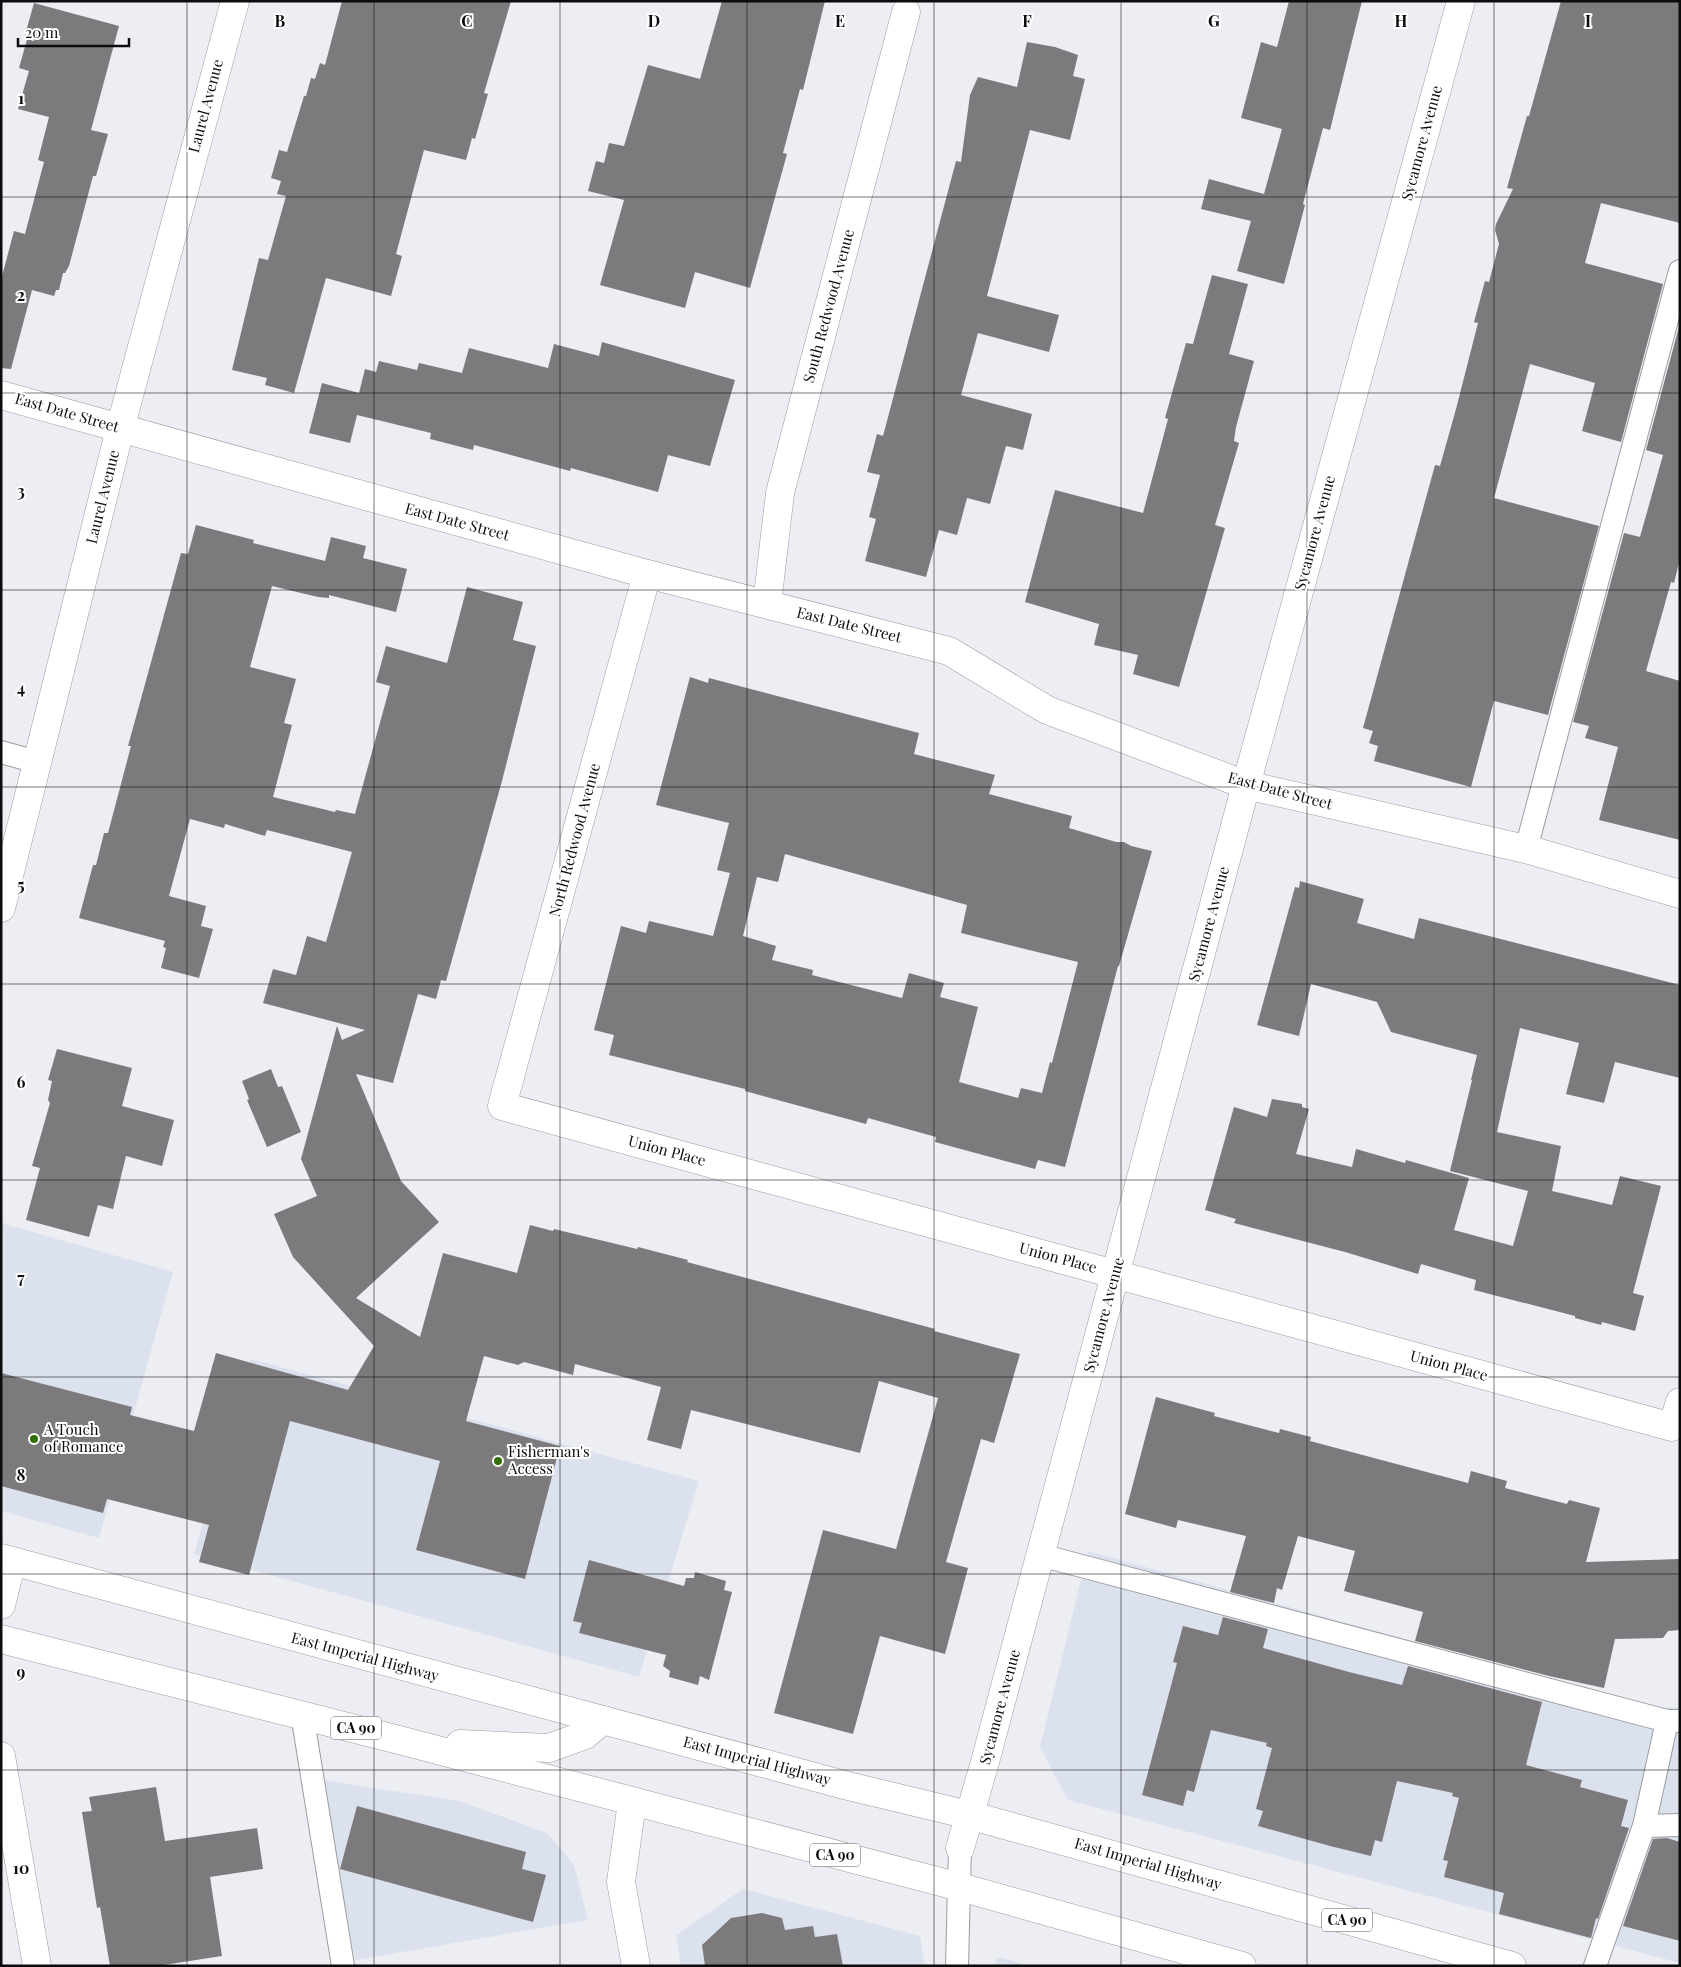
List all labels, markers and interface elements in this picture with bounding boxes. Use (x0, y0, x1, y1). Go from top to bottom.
text: B (275, 10, 286, 31)
text: C (461, 10, 473, 31)
text: D (648, 10, 660, 31)
text: E (835, 10, 845, 31)
text: F (1022, 10, 1032, 31)
text: G (1208, 10, 1220, 31)
text: H (1395, 10, 1408, 31)
text: I (1585, 10, 1591, 31)
scale bar (18, 15, 129, 47)
text: 20 m (25, 22, 59, 42)
street label: Laurel Avenue (183, 57, 227, 155)
street label: Sycamore Avenue (1396, 83, 1446, 203)
text: 1 (18, 87, 24, 108)
street label: South Redwood Avenue (798, 227, 858, 385)
text: 2 (17, 284, 25, 305)
street label: East Date Street (13, 388, 122, 437)
street label: Laurel Avenue (81, 448, 123, 546)
street label: Sycamore Avenue (1289, 473, 1339, 593)
text: 3 (17, 480, 25, 501)
street label: East Date Street (403, 497, 512, 545)
street label: East Date Street (795, 601, 904, 647)
text: 4 (17, 677, 25, 698)
street label: North Redwood Avenue (544, 761, 604, 919)
street label: East Date Street (1226, 766, 1335, 814)
street label: Sycamore Avenue (1183, 864, 1233, 984)
text: 5 (17, 874, 25, 895)
text: 6 (17, 1071, 26, 1092)
street label: Union Place (626, 1130, 708, 1170)
street label: Union Place (1017, 1237, 1099, 1277)
street label: Sycamore Avenue (1078, 1255, 1128, 1375)
text: 7 (17, 1267, 25, 1288)
street label: Union Place (1408, 1345, 1490, 1385)
place label: A Touch of Romance (43, 1419, 124, 1456)
marker: A Touch of Romance (28, 1433, 40, 1445)
place label: Fisherman's Access (507, 1441, 590, 1478)
marker: Fisherman's Access (492, 1455, 504, 1467)
text: 8 (17, 1464, 26, 1485)
street label: East Imperial Highway (289, 1627, 442, 1685)
street label: Sycamore Avenue (974, 1647, 1024, 1767)
text: 9 (17, 1661, 26, 1682)
road number: CA 90 (331, 1716, 381, 1740)
street label: East Imperial Highway (681, 1731, 834, 1789)
street label: East Imperial Highway (1072, 1832, 1225, 1894)
road number: CA 90 (810, 1844, 860, 1866)
text: 10 (13, 1857, 29, 1878)
road number: CA 90 (1322, 1908, 1372, 1932)

